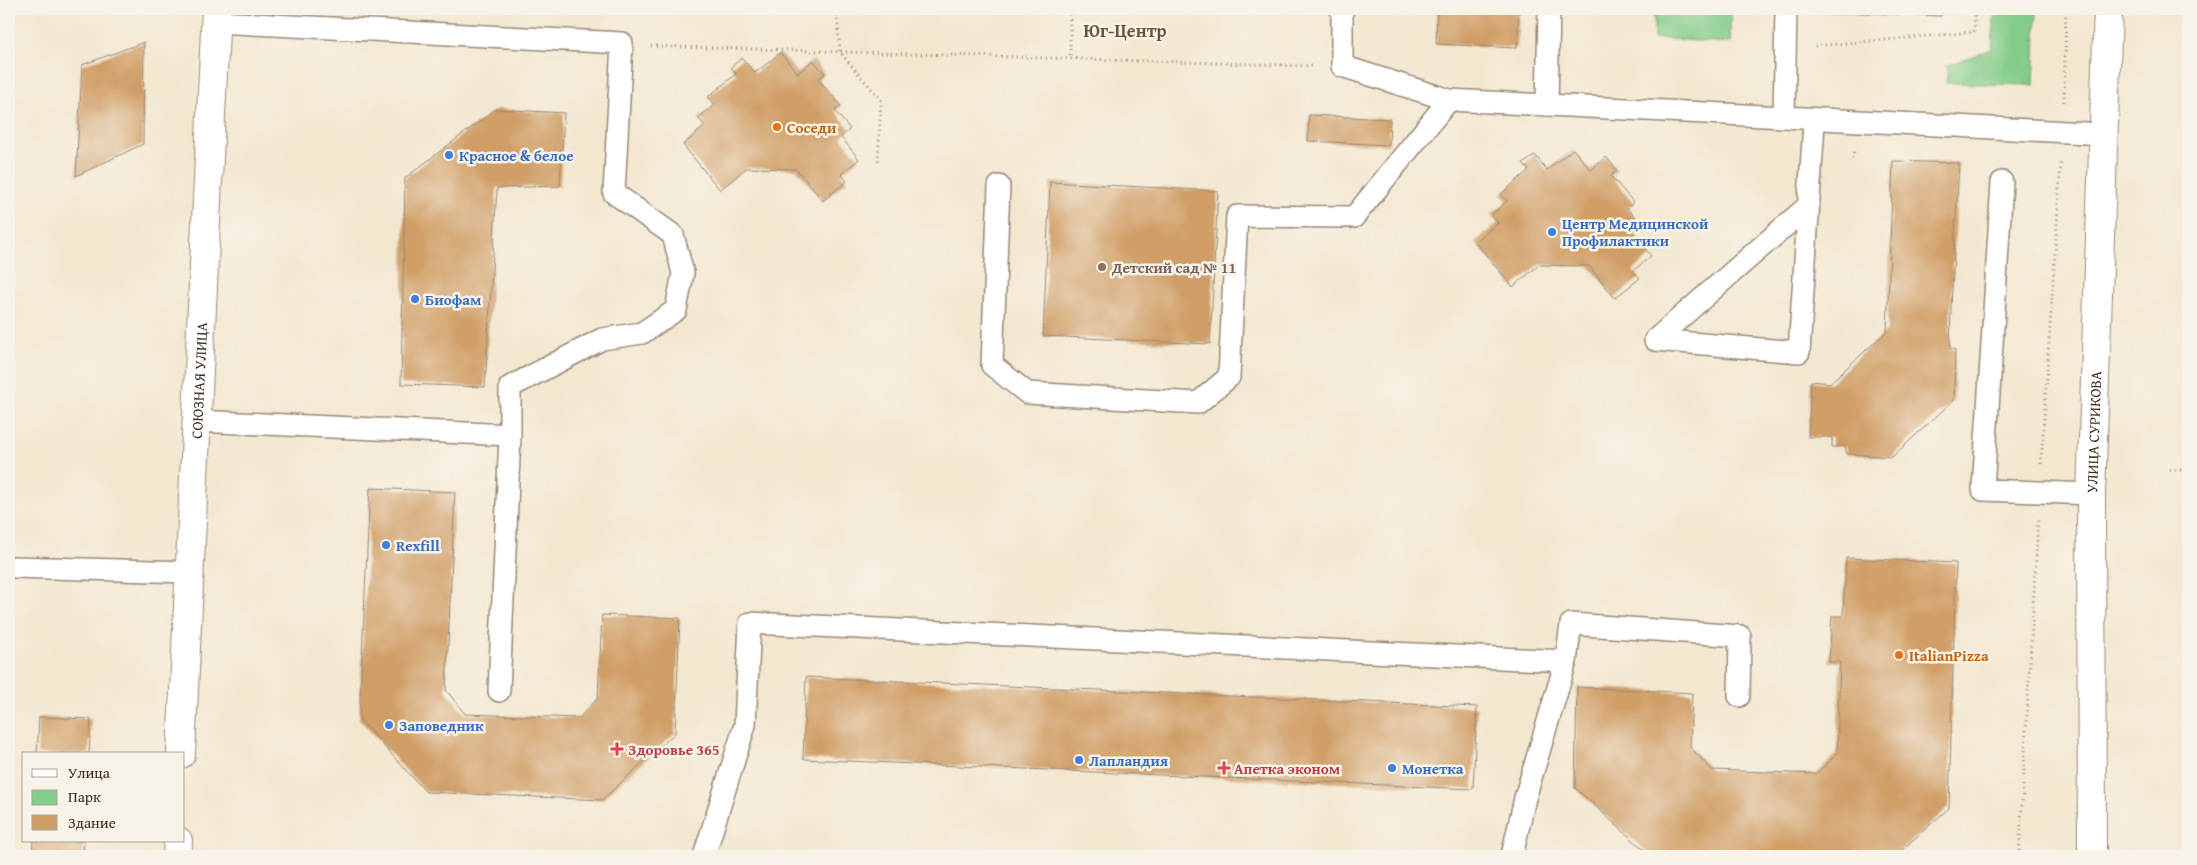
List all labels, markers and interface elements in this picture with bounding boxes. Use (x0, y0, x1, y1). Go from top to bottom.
district label: Юг-Центр (1083, 17, 1167, 44)
place label: Соседи (787, 117, 837, 138)
marker: Соседи (771, 121, 783, 133)
place label: Красное & белое (459, 145, 574, 166)
marker: Красное & белое (443, 149, 455, 161)
place label: Центр Медицинской Профилактики (1562, 213, 1709, 251)
marker: Центр Медицинской Профилактики (1546, 226, 1558, 238)
place label: Детский сад № 11 (1111, 257, 1236, 278)
marker: Детский сад № 11 (1096, 261, 1108, 273)
place label: Биофам (425, 289, 481, 310)
marker: Биофам (409, 293, 421, 305)
street label: СОЮЗНАЯ УЛИЦА (185, 322, 212, 439)
street label: УЛИЦА СУРИКОВА (2081, 371, 2106, 494)
place label: Rexfill (396, 535, 440, 556)
marker: Rexfill (380, 539, 392, 551)
place label: ItalianPizza (1909, 645, 1989, 666)
marker: ItalianPizza (1893, 649, 1905, 661)
place label: Заповедник (399, 715, 484, 736)
marker: Заповедник (383, 719, 395, 731)
place label: Здоровье 365 (628, 739, 720, 760)
marker: Здоровье 365 (610, 742, 624, 756)
place label: Лапландия (1089, 750, 1168, 771)
legend (22, 752, 185, 842)
marker: Лапландия (1073, 754, 1085, 766)
place label: Апетка эконом (1234, 758, 1340, 779)
place label: Монетка (1402, 758, 1464, 779)
text: Улица (68, 762, 111, 783)
marker: Апетка эконом (1218, 762, 1230, 774)
marker: Монетка (1386, 762, 1398, 774)
text: Парк (68, 786, 101, 807)
text: Здание (68, 812, 116, 833)

